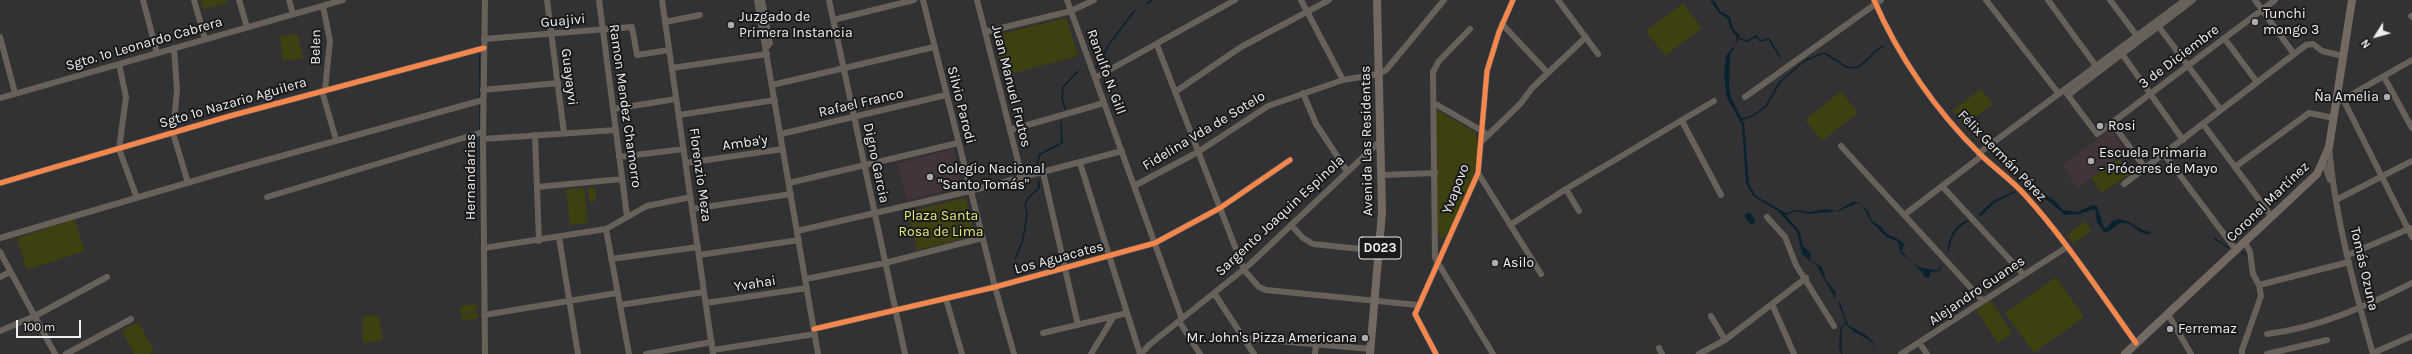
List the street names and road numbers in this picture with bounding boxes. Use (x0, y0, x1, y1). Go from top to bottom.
street label: Guajivi (540, 11, 586, 31)
street label: Sgto. 1º Leonardo Cabrera (64, 14, 224, 74)
street label: 3 de Diciembre (2136, 21, 2222, 93)
street label: Ramon Mendez Chamorro (605, 23, 645, 189)
street label: Juan Manuel Frutos (988, 23, 1034, 149)
street label: Ranulfo N. Gill (1083, 27, 1129, 117)
street label: Belen (307, 29, 325, 65)
street label: Guayayvi (557, 48, 581, 106)
street label: Silvio Parodi (943, 64, 979, 146)
street label: Avenida Las Residentas (1357, 66, 1377, 216)
street label: Sgto 1º Nazario Aguilera (157, 74, 309, 132)
street label: Rafael Franco (817, 85, 905, 121)
street label: Fidelina Vda de Sotelo (1140, 88, 1268, 174)
street label: Félix Germán Pérez (1954, 107, 2050, 205)
street label: Digno Garcia (859, 121, 893, 205)
street label: Florenzio Meza (685, 127, 715, 223)
street label: Amba'y (721, 132, 769, 154)
street label: Hernandarias (463, 134, 479, 220)
street label: Sargento Joaquin Espinola (1212, 152, 1348, 280)
street label: Coronel Martínez (2223, 158, 2313, 246)
street label: Yvapovo (1439, 162, 1473, 216)
street label: Tomás Ozuna (2346, 226, 2382, 312)
road number: D023 (1359, 237, 1401, 259)
street label: Los Aguacates (1013, 238, 1105, 278)
street label: Alejandro Guanes (1926, 253, 2028, 329)
street label: Yvahai (733, 272, 777, 296)

